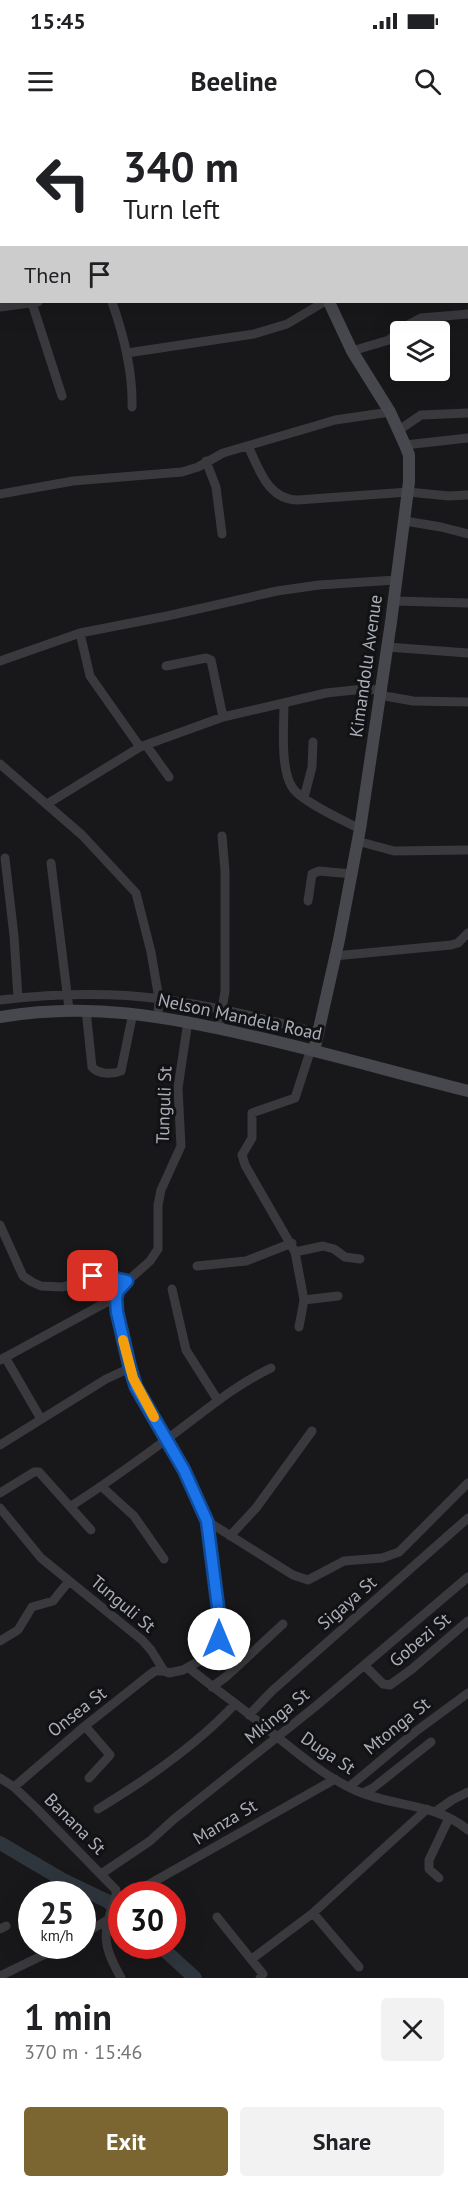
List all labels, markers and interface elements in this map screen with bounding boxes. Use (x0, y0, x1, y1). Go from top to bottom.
text: 15:45 (30, 7, 86, 35)
text: Beeline (191, 64, 277, 98)
icon: menu (24, 65, 57, 98)
icon: search (411, 65, 444, 98)
text: 340 m (123, 139, 239, 194)
icon: left (24, 144, 102, 222)
text: Turn left (123, 192, 220, 226)
icon: arrive (83, 258, 116, 291)
text: Then (24, 261, 71, 289)
map controls (390, 321, 450, 381)
button: layers (390, 321, 450, 381)
street label: Kimandolu Avenue (344, 593, 387, 739)
street label: Nelson Mandela Road (156, 988, 324, 1045)
street label: Tunguli St (151, 1066, 176, 1144)
pin (67, 1250, 118, 1301)
icon: arrive (76, 1259, 109, 1292)
street label: Tunguli St (86, 1570, 160, 1637)
street label: Sigaya St (312, 1571, 381, 1635)
position arrow (187, 1607, 251, 1671)
street label: Gobezi St (384, 1607, 455, 1672)
street label: Onsea St (43, 1682, 111, 1742)
street label: Mkinga St (240, 1683, 314, 1749)
street label: Mtonga St (359, 1692, 435, 1759)
street label: Duga St (297, 1726, 360, 1779)
street label: Banana St (40, 1788, 111, 1859)
street label: Manza St (189, 1794, 261, 1850)
speed limit sign: 30 (108, 1881, 186, 1959)
text: 25 (40, 1893, 74, 1932)
text: km/h (41, 1926, 73, 1945)
text: 1 min (24, 1993, 112, 2040)
button: close (381, 1998, 444, 2061)
text: 370 m · 15:46 (24, 2039, 142, 2065)
button: Exit (24, 2107, 228, 2176)
button: Share (240, 2107, 444, 2176)

